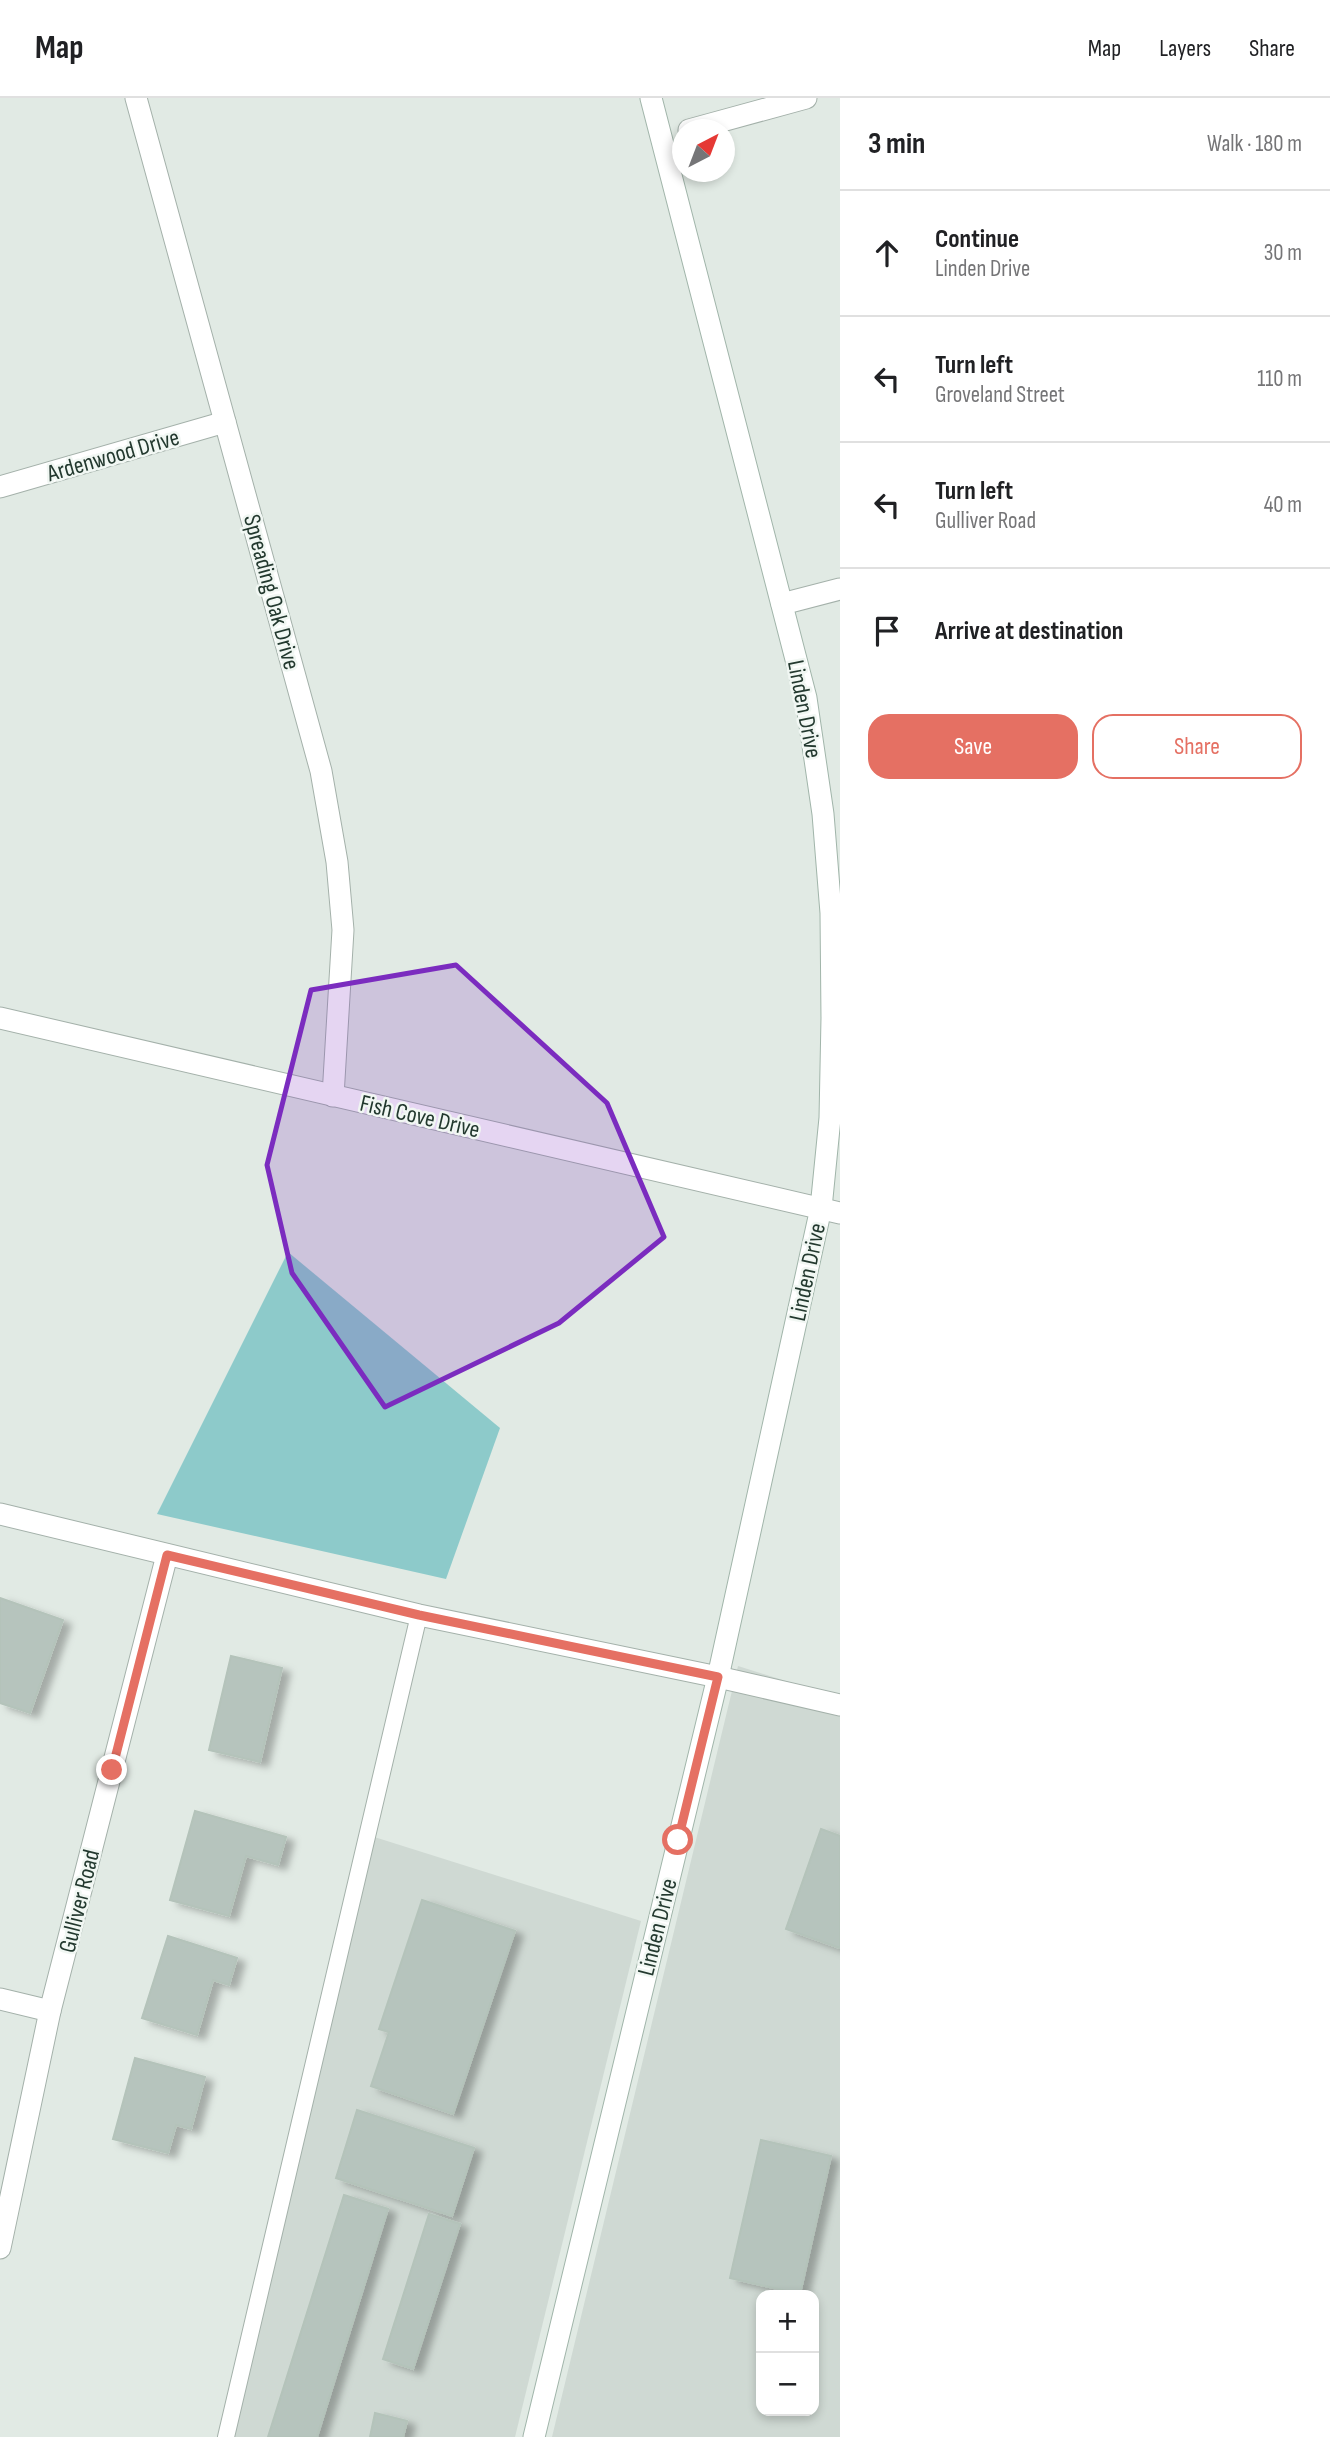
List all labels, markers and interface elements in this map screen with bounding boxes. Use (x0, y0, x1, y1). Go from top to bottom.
text: Map (35, 28, 84, 68)
text: Map (1088, 34, 1121, 63)
text: Layers (1159, 34, 1211, 63)
text: Share (1249, 34, 1295, 63)
north arrow (672, 119, 735, 182)
text: 3 min (868, 126, 925, 162)
text: Walk · 180 m (1207, 130, 1302, 158)
text: Continue (935, 224, 1019, 255)
icon: ahead (868, 234, 906, 272)
text: 30 m (1264, 239, 1302, 267)
text: Linden Drive (935, 255, 1030, 283)
text: Turn left (935, 350, 1013, 381)
icon: left (868, 360, 906, 398)
text: 110 m (1257, 365, 1302, 393)
text: Groveland Street (935, 381, 1065, 409)
street label: Ardenwood Drive (43, 423, 183, 488)
text: Turn left (935, 476, 1013, 507)
icon: left (868, 486, 906, 524)
text: 40 m (1264, 491, 1302, 519)
text: Gulliver Road (935, 507, 1036, 535)
street label: Spreading Oak Drive (237, 511, 306, 673)
icon: arrive (868, 612, 906, 650)
text: Arrive at destination (935, 616, 1123, 647)
street label: Linden Drive (781, 658, 828, 761)
button: Save (868, 714, 1078, 779)
button: Share (1092, 714, 1302, 779)
street label: Fish Cove Drive (357, 1089, 483, 1144)
street label: Linden Drive (783, 1221, 832, 1324)
route end (96, 1754, 127, 1785)
route start (662, 1824, 693, 1855)
street label: Gulliver Road (53, 1846, 106, 1956)
street label: Linden Drive (631, 1875, 684, 1979)
map controls (756, 2290, 819, 2416)
button: + (756, 2290, 819, 2353)
button: − (756, 2353, 819, 2416)

